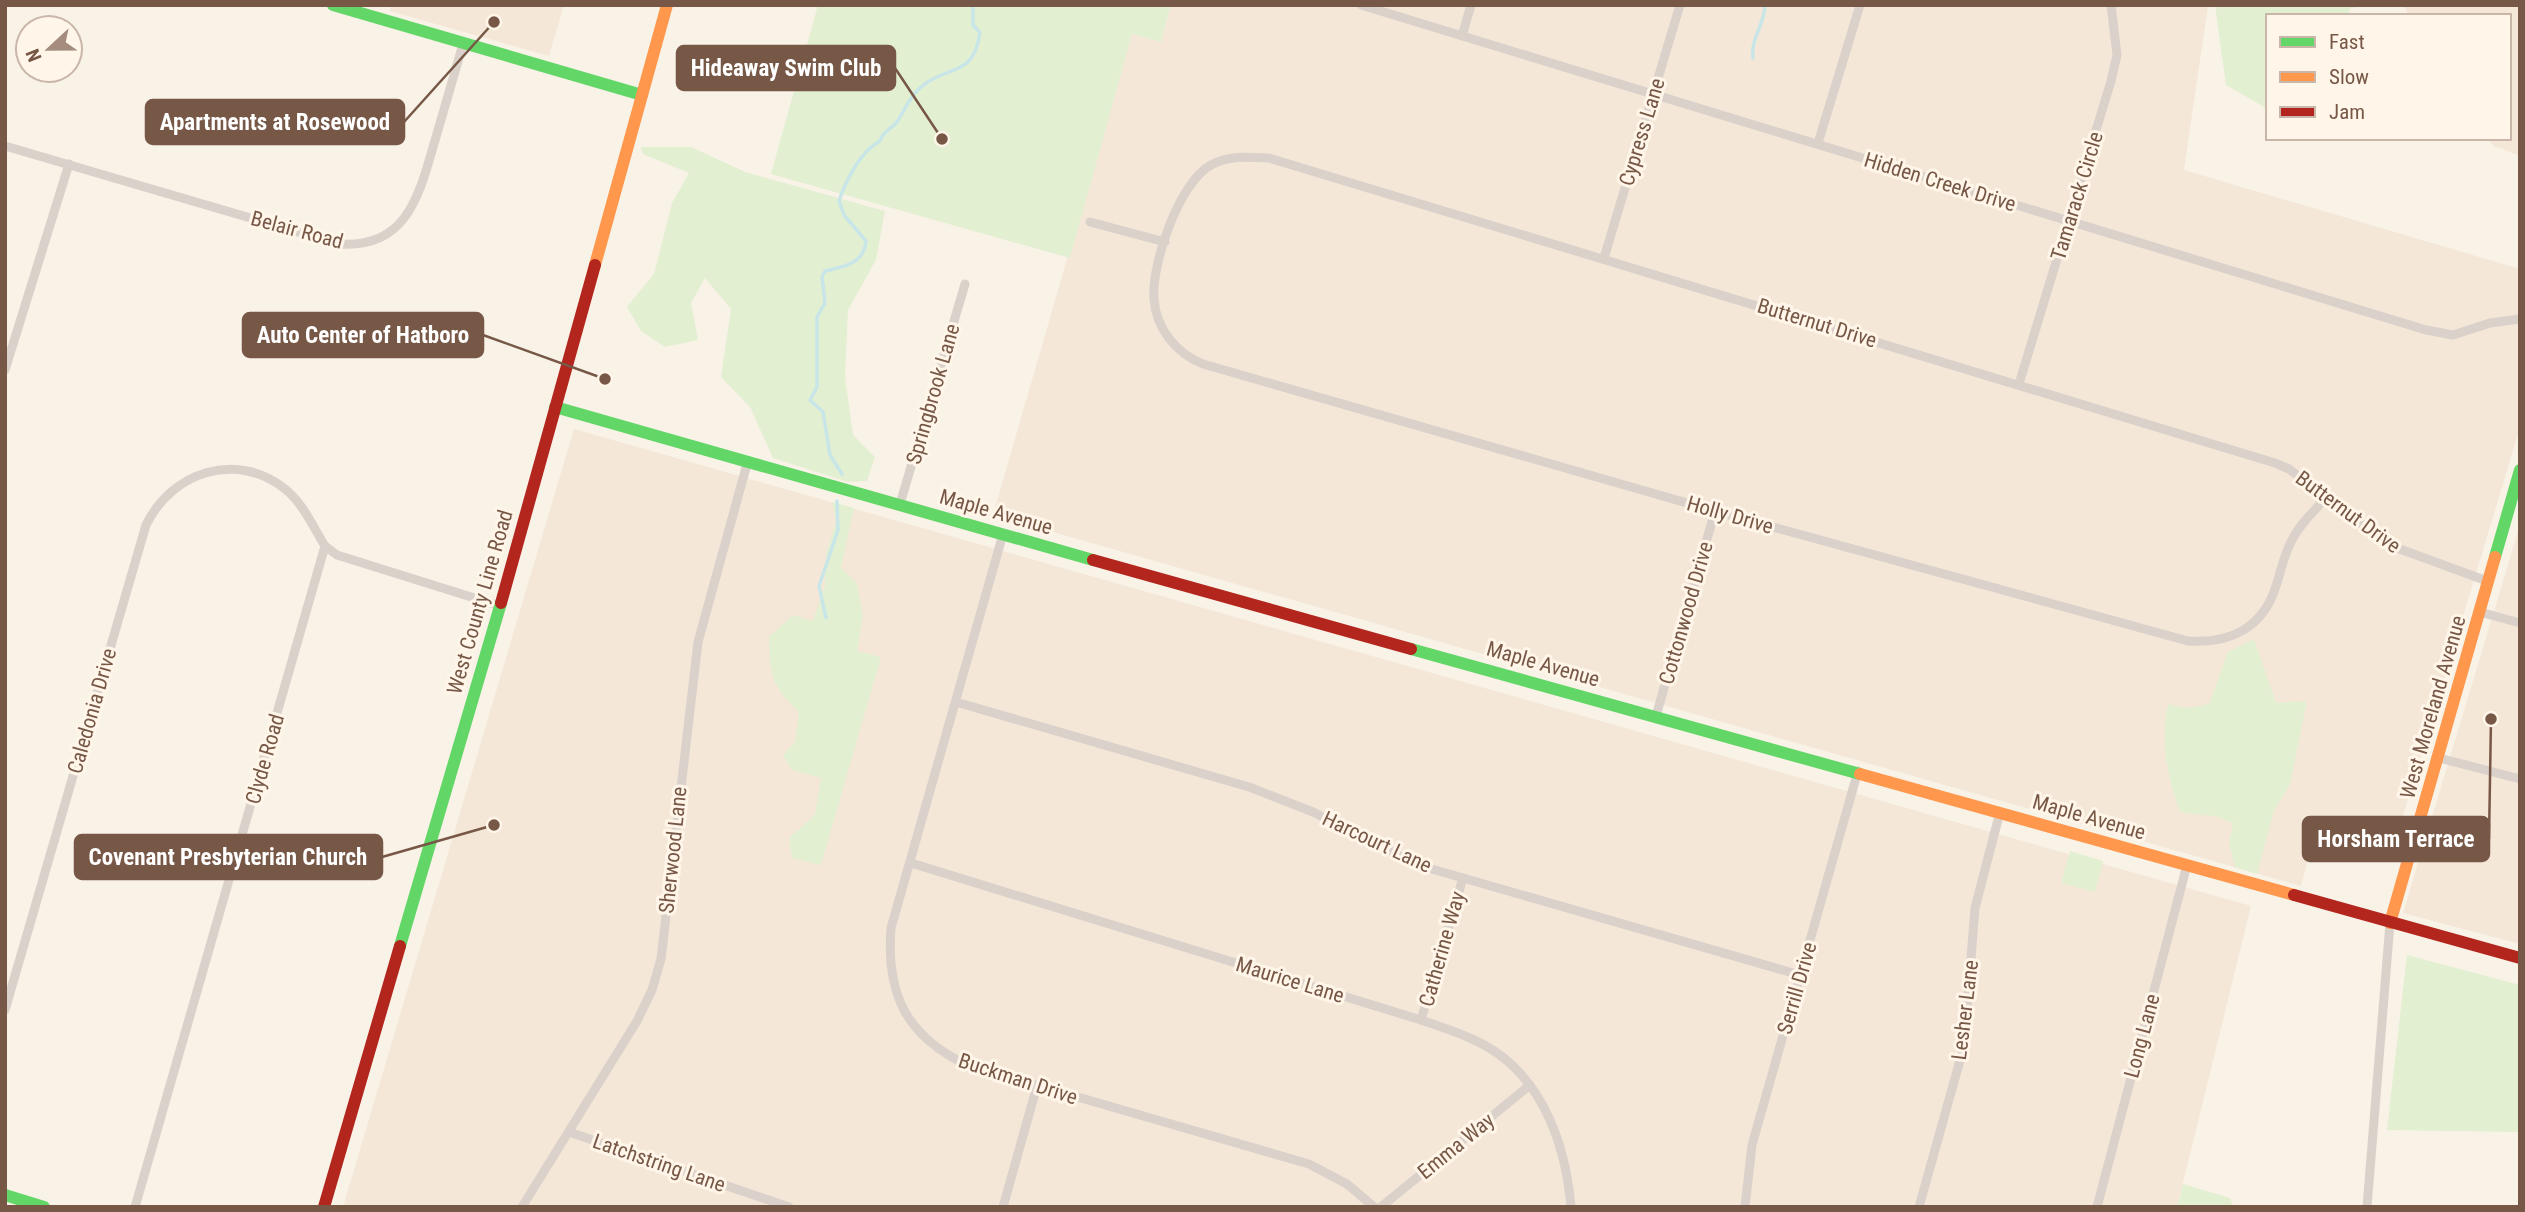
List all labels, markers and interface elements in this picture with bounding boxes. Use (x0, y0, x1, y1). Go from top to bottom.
north arrow (14, 14, 84, 84)
legend (2266, 14, 2511, 140)
text: Fast (2329, 30, 2365, 54)
text: N (21, 45, 47, 65)
callout: Hideaway Swim Club (677, 46, 895, 90)
text: Hideaway Swim Club (691, 55, 881, 82)
text: Slow (2329, 65, 2369, 89)
street label: Cypress Lane (1614, 75, 1670, 189)
callout: Apartments at Rosewood (146, 100, 404, 144)
text: Jam (2329, 100, 2365, 124)
text: Apartments at Rosewood (160, 109, 390, 136)
street label: Tamarack Circle (2046, 129, 2108, 263)
street label: Hidden Creek Drive (1861, 148, 2019, 217)
street label: Belair Road (248, 206, 346, 254)
street label: Butternut Drive (1754, 293, 1880, 353)
callout: Auto Center of Hatboro (243, 313, 483, 357)
street label: Springbrook Lane (901, 321, 965, 467)
text: Auto Center of Hatboro (257, 322, 469, 349)
street label: Butternut Drive (2291, 466, 2405, 558)
street label: Maple Avenue (937, 484, 1055, 540)
street label: Holly Drive (1684, 491, 1776, 539)
street label: West County Line Road (442, 507, 518, 697)
street label: Cottonwood Drive (1654, 539, 1718, 687)
street label: West Moreland Avenue (2395, 613, 2471, 801)
street label: Maple Avenue (1484, 636, 1602, 692)
street label: Caledonia Drive (63, 645, 121, 776)
street label: Clyde Road (241, 711, 289, 807)
street label: Sherwood Lane (654, 785, 692, 915)
street label: Maple Avenue (2030, 789, 2148, 845)
street label: Harcourt Lane (1319, 806, 1436, 878)
callout: Horsham Terrace (2303, 817, 2489, 861)
text: Horsham Terrace (2317, 826, 2475, 853)
callout: Covenant Presbyterian Church (75, 835, 382, 879)
text: Covenant Presbyterian Church (89, 844, 367, 871)
street label: Catherine Way (1414, 888, 1470, 1009)
street label: Serrill Drive (1772, 939, 1822, 1037)
street label: Maurice Lane (1233, 952, 1347, 1008)
street label: Lesher Lane (1947, 958, 1983, 1061)
street label: Long Lane (2119, 991, 2165, 1081)
street label: Buckman Drive (956, 1048, 1081, 1110)
street label: Emma Way (1413, 1108, 1499, 1184)
street label: Latchstring Lane (590, 1129, 729, 1197)

